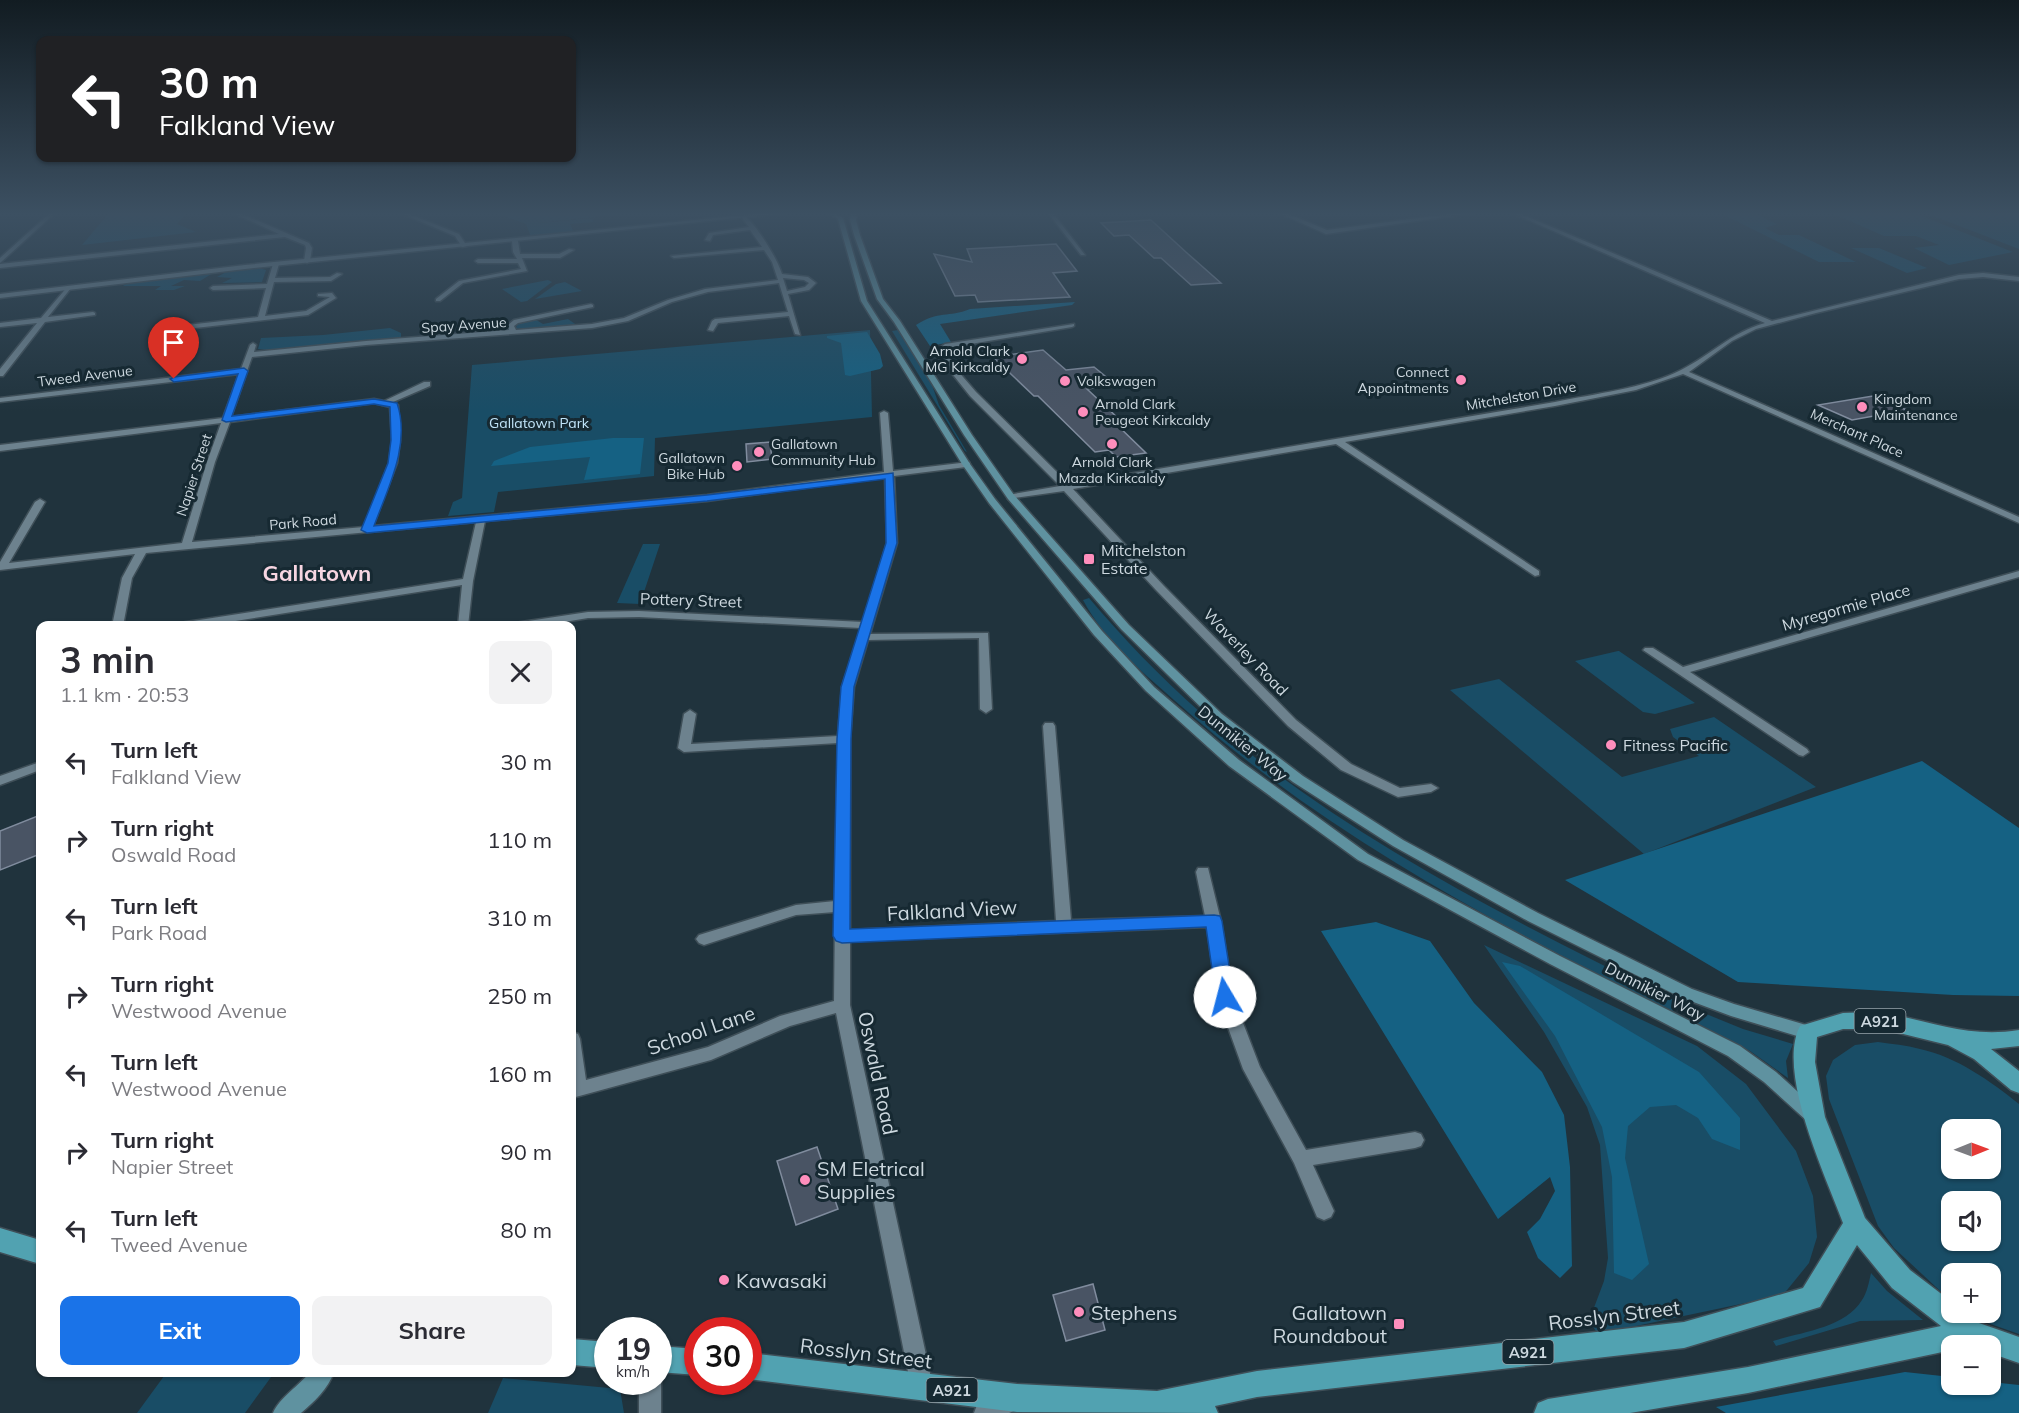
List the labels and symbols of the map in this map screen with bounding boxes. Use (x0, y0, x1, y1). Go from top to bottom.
street label: Spay Avenue (421, 313, 507, 337)
pin (148, 317, 199, 379)
place label: Arnold Clark MG Kirkcaldy (925, 342, 1011, 376)
marker: Arnold Clark MG Kirkcaldy (1015, 352, 1029, 366)
street label: Tweed Avenue (36, 361, 134, 391)
place label: Connect Appointments (1358, 363, 1449, 397)
place label: Volkswagen (1077, 372, 1156, 390)
marker: Connect Appointments (1454, 373, 1468, 387)
marker: Volkswagen (1058, 374, 1072, 388)
street label: Mitchelston Drive (1464, 377, 1578, 415)
place label: Kingdom Maintenance (1874, 390, 1958, 424)
place label: Arnold Clark Peugeot Kirkcaldy (1095, 395, 1211, 429)
marker: Kingdom Maintenance (1855, 400, 1869, 414)
street label: Merchant Place (1808, 404, 1906, 462)
marker: Arnold Clark Peugeot Kirkcaldy (1076, 405, 1090, 419)
park label: Gallatown Park (489, 414, 590, 432)
street label: Napier Street (172, 431, 216, 519)
place label: Gallatown Community Hub (771, 435, 876, 469)
marker: Arnold Clark Mazda Kirkcaldy (1105, 437, 1119, 451)
marker: Gallatown Community Hub (752, 445, 766, 459)
place label: Gallatown Bike Hub (658, 449, 725, 483)
place label: Arnold Clark Mazda Kirkcaldy (1059, 453, 1166, 487)
marker: Gallatown Bike Hub (730, 459, 744, 473)
street label: Park Road (269, 510, 337, 534)
place label: Mitchelston Estate (1101, 540, 1186, 578)
marker: Mitchelston Estate (1082, 552, 1096, 566)
district label: Gallatown (263, 559, 371, 587)
street label: Myregormie Place (1780, 579, 1912, 635)
street label: Pottery Street (640, 588, 743, 612)
street label: Waverley Road (1199, 604, 1293, 700)
street label: Dunnikier Way (1194, 701, 1292, 786)
place label: Fitness Pacific (1623, 735, 1728, 755)
marker: Fitness Pacific (1604, 738, 1618, 752)
street label: Falkland View (886, 894, 1018, 926)
street label: Dunnikier Way (1602, 957, 1709, 1025)
position arrow (1193, 965, 1257, 1029)
street label: School Lane (644, 1000, 758, 1060)
street label: Oswald Road (853, 1009, 903, 1137)
road number: A921 (1854, 1009, 1906, 1033)
north arrow (1941, 1119, 2001, 1179)
place label: SM Eletrical Supplies (817, 1156, 925, 1204)
marker: SM Eletrical Supplies (798, 1173, 812, 1187)
place label: Kawasaki (736, 1268, 827, 1293)
marker: Kawasaki (717, 1273, 731, 1287)
street label: Rosslyn Street (1547, 1295, 1681, 1335)
place label: Stephens (1091, 1300, 1177, 1325)
place label: Gallatown Roundabout (1273, 1300, 1387, 1348)
marker: Stephens (1072, 1305, 1086, 1319)
speed limit sign: 30 (684, 1317, 762, 1395)
marker: Gallatown Roundabout (1392, 1317, 1406, 1331)
street label: Rosslyn Street (799, 1333, 933, 1373)
road number: A921 (1502, 1340, 1553, 1364)
road number: A921 (926, 1378, 978, 1402)

